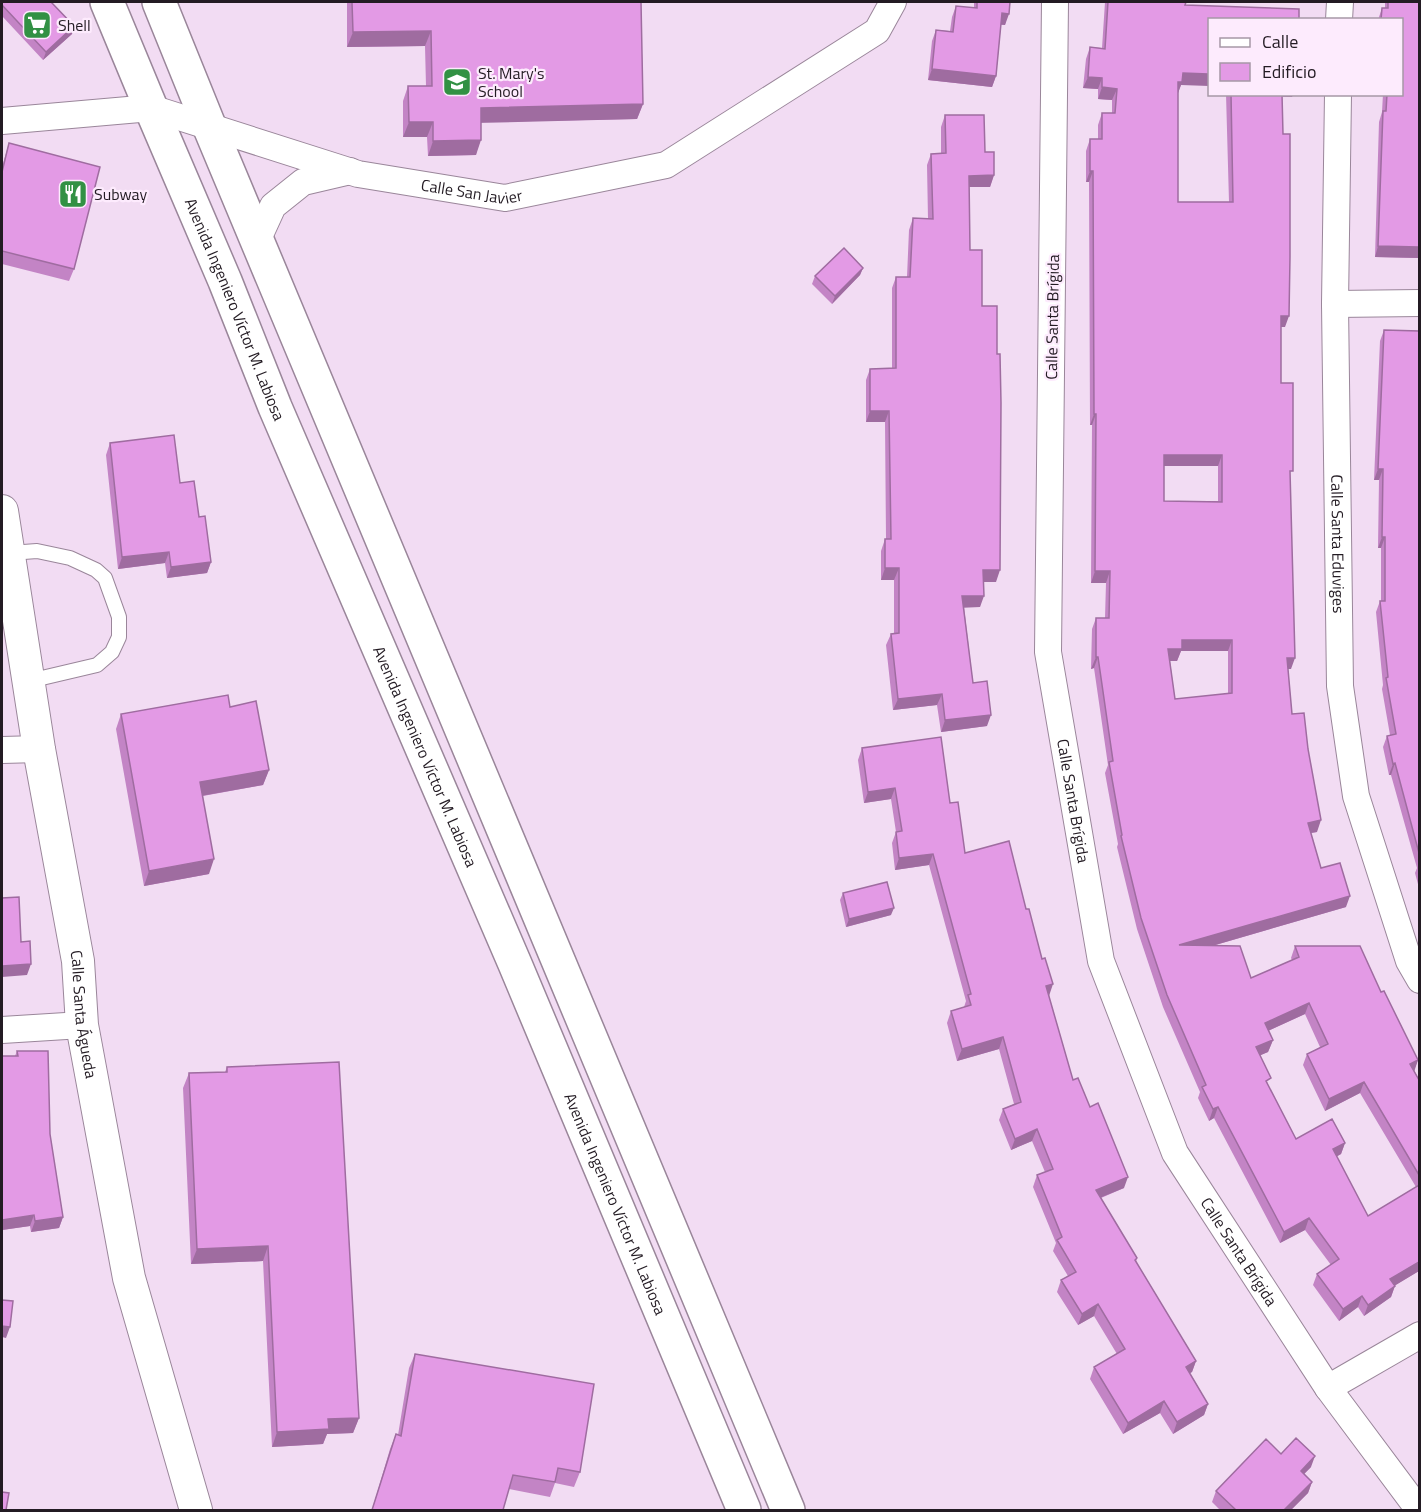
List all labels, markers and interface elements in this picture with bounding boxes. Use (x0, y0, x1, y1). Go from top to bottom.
supermarket icon: Shell (21, 9, 53, 41)
place label: Shell (58, 13, 91, 37)
legend (1208, 18, 1403, 96)
text: Calle (1262, 28, 1298, 55)
text: Edificio (1262, 58, 1316, 85)
place label: St. Mary's School (478, 61, 545, 103)
school or university icon: St. Mary's School (441, 66, 473, 98)
street label: Calle San Javier (419, 172, 525, 210)
restaurant icon: Subway (57, 178, 89, 210)
place label: Subway (94, 182, 148, 206)
street label: Avenida Ingeniero Víctor M. Labiosa (179, 194, 291, 424)
street label: Calle Santa Brígida (1039, 254, 1065, 380)
street label: Calle Santa Eduviges (1325, 474, 1351, 614)
street label: Avenida Ingeniero Víctor M. Labiosa (367, 642, 484, 871)
street label: Calle Santa Brígida (1051, 737, 1096, 865)
street label: Calle Santa Águeda (64, 948, 104, 1080)
street label: Avenida Ingeniero Víctor M. Labiosa (558, 1089, 673, 1318)
street label: Calle Santa Brígida (1195, 1193, 1283, 1311)

